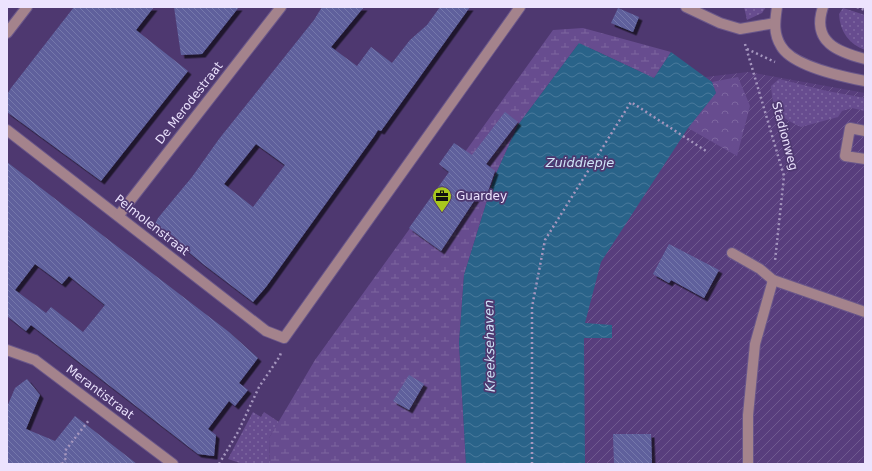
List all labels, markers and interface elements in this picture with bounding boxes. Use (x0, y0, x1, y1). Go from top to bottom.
street label: De Merodestraat (153, 59, 226, 147)
street label: Stadionweg (769, 100, 801, 172)
water label: Zuiddiepje (545, 155, 614, 170)
office icon: Guardey (431, 185, 453, 213)
place label: Guardey (456, 189, 507, 203)
street label: Pelmolenstraat (112, 192, 192, 258)
water label: Kreeksehaven (481, 300, 498, 392)
street label: Merantistraat (63, 362, 137, 422)

